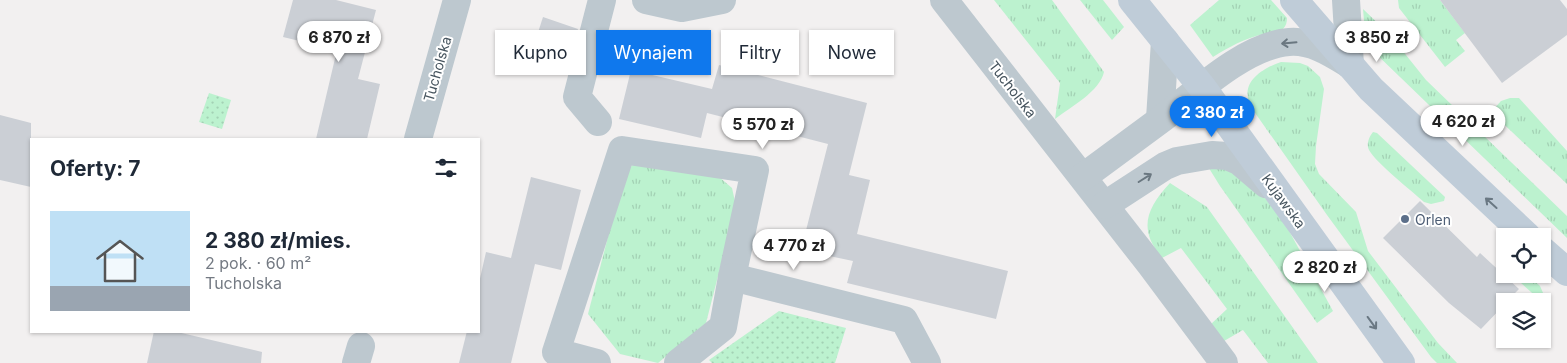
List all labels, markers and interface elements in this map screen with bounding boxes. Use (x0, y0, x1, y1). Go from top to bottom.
pin: 6 870 zł (287, 20, 391, 63)
pin: 3 850 zł (1325, 20, 1429, 63)
text: 6 870 zł (308, 27, 370, 47)
text: 3 850 zł (1346, 27, 1408, 47)
chip: Kupno (495, 30, 586, 75)
chip: Wynajem (596, 30, 711, 75)
chip: Filtry (721, 30, 799, 75)
chip: Nowe (809, 30, 894, 75)
street label: Tucholska (420, 34, 454, 104)
one-way arrow (1282, 39, 1298, 48)
street label: Tucholska (986, 57, 1040, 121)
pin: 2 380 zł (1160, 96, 1264, 138)
text: 2 380 zł (1181, 102, 1243, 122)
pin: 4 620 zł (1411, 104, 1515, 147)
pin: 5 570 zł (711, 108, 815, 150)
text: 4 620 zł (1431, 111, 1495, 131)
text: 5 570 zł (732, 114, 794, 134)
icon: filters (432, 154, 460, 182)
text: Oferty: 7 (50, 156, 141, 181)
street label: Kujawska (1259, 171, 1309, 231)
one-way arrow (1138, 173, 1152, 183)
one-way arrow (1485, 197, 1498, 209)
place label: Orlen (1415, 211, 1451, 228)
marker: Orlen (1399, 213, 1411, 225)
text: 2 380 zł/mies. (205, 228, 352, 253)
pin: 4 770 zł (742, 228, 846, 271)
map controls (1496, 228, 1551, 348)
button: locate (1496, 228, 1551, 283)
icon: home (90, 231, 150, 291)
text: 4 770 zł (763, 235, 825, 255)
pin: 2 820 zł (1273, 250, 1377, 293)
text: 2 pok. · 60 m² (205, 253, 311, 273)
text: 2 820 zł (1294, 257, 1356, 277)
text: Tucholska (205, 273, 282, 293)
button: layers (1496, 293, 1551, 348)
one-way arrow (1367, 316, 1377, 330)

